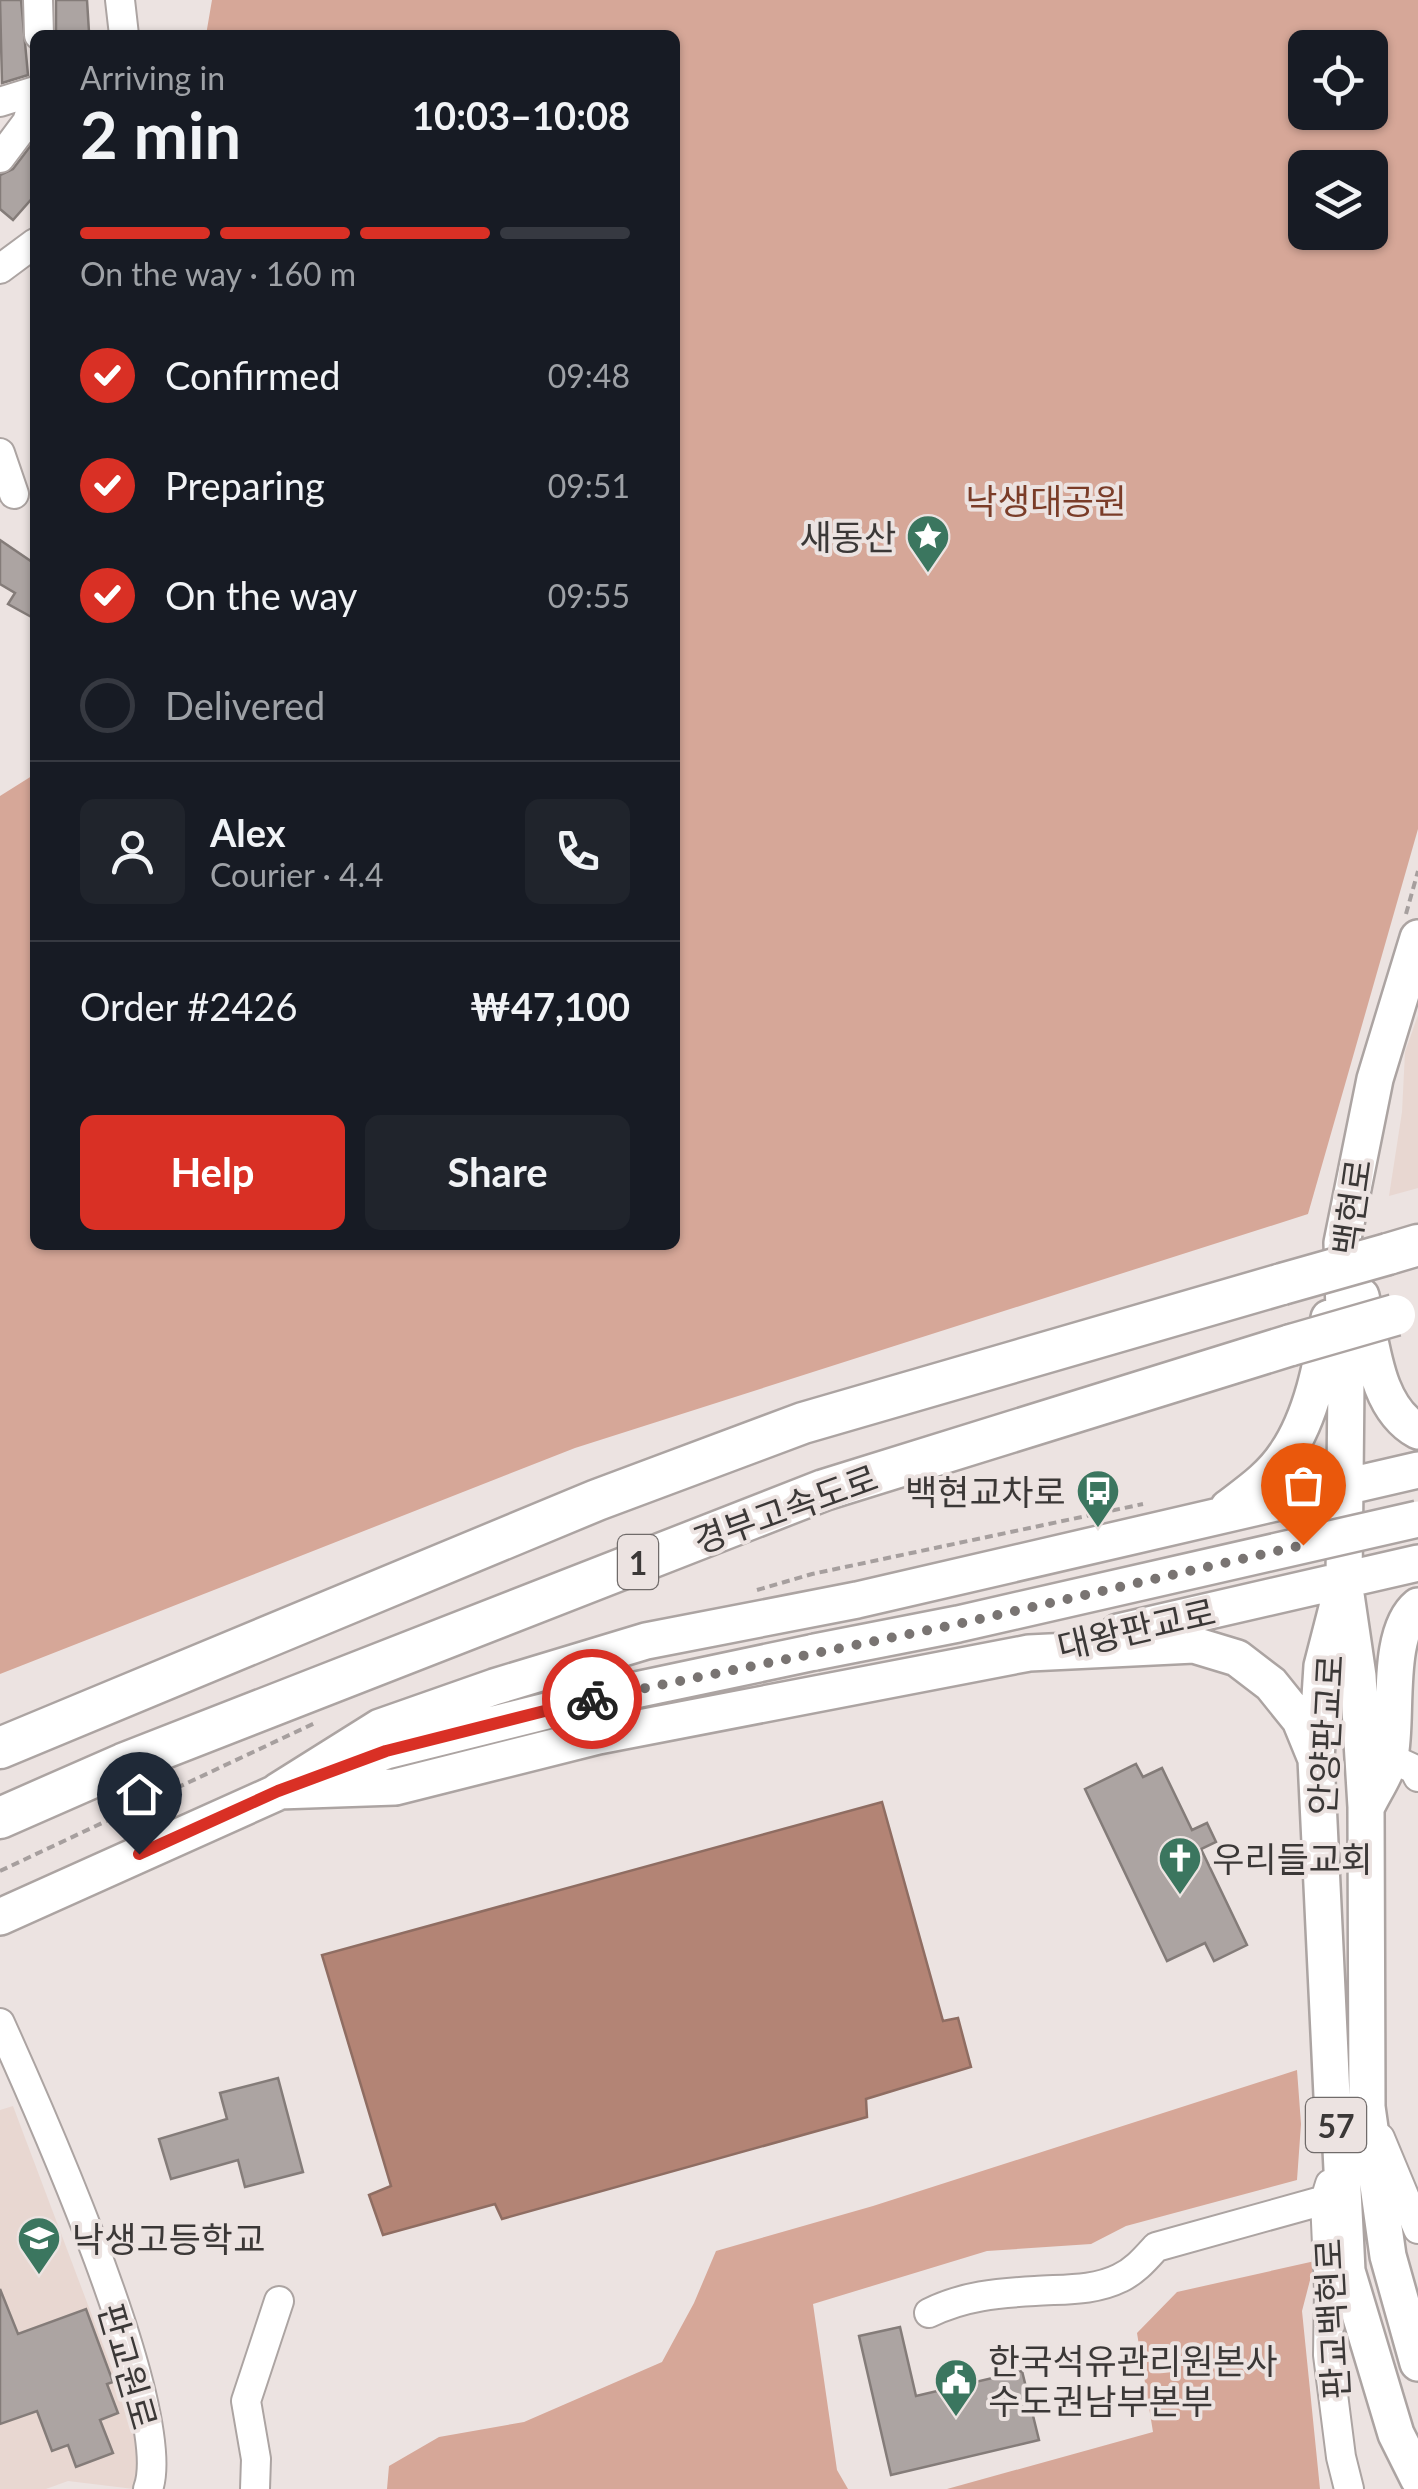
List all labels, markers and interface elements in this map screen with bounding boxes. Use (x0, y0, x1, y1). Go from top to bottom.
map controls (1288, 30, 1388, 250)
button: locate (1288, 30, 1388, 130)
text: Arriving in (80, 58, 225, 97)
text: 10:03–10:08 (412, 92, 630, 138)
text: 2 min (80, 95, 241, 173)
button: layers (1288, 150, 1388, 250)
text: On the way · 160 m (80, 254, 356, 293)
icon: check (80, 348, 135, 403)
text: Confirmed (165, 352, 341, 398)
text: 09:48 (548, 356, 630, 395)
icon: check (80, 458, 135, 513)
text: Preparing (165, 462, 325, 508)
text: 09:51 (548, 466, 630, 505)
park label: 낙생대공원 (965, 479, 1127, 521)
place icon: 새동산 (905, 513, 951, 574)
place label: 새동산 (799, 515, 896, 557)
icon: check (80, 568, 135, 623)
text: On the way (165, 572, 357, 618)
text: 09:55 (548, 576, 630, 615)
text: Delivered (165, 682, 325, 728)
button: person (80, 799, 185, 904)
button: phone (525, 799, 630, 904)
text: Alex (210, 809, 286, 855)
text: Courier · 4.4 (210, 855, 384, 894)
text: Order #2426 (80, 983, 297, 1029)
text: ₩47,100 (470, 983, 630, 1029)
button: Help (80, 1115, 345, 1230)
button: Share (365, 1115, 630, 1230)
street label: 백현로 (1323, 1156, 1379, 1258)
pin (1261, 1443, 1346, 1546)
street label: 경부고속도로 (687, 1455, 883, 1561)
icon: bag (1276, 1458, 1331, 1513)
bus stop icon: 백현교차로 (1075, 1468, 1121, 1529)
place label: 백현교차로 (905, 1470, 1066, 1512)
road number: 1 (618, 1535, 658, 1589)
street label: 대왕판교로 (1053, 1589, 1219, 1667)
courier (542, 1649, 642, 1749)
street label: 안양판교로 (1300, 1654, 1350, 1816)
icon: bike (565, 1672, 620, 1727)
pin (97, 1752, 182, 1855)
icon: home (112, 1767, 167, 1822)
church icon: 우리들교회 (1157, 1835, 1203, 1896)
place label: 우리들교회 (1212, 1837, 1373, 1879)
road number: 57 (1306, 2098, 1366, 2152)
school or university icon: 낙생고등학교 (16, 2215, 62, 2276)
place label: 낙생고등학교 (72, 2217, 265, 2259)
street label: 판교백현로 (1306, 2238, 1356, 2400)
street label: 판교원로 (91, 2298, 167, 2434)
place label: 한국석유관리원본사 수도권남부본부 (988, 2339, 1278, 2421)
public building icon: 한국석유관리원본사 수도권남부본부 (933, 2357, 979, 2418)

